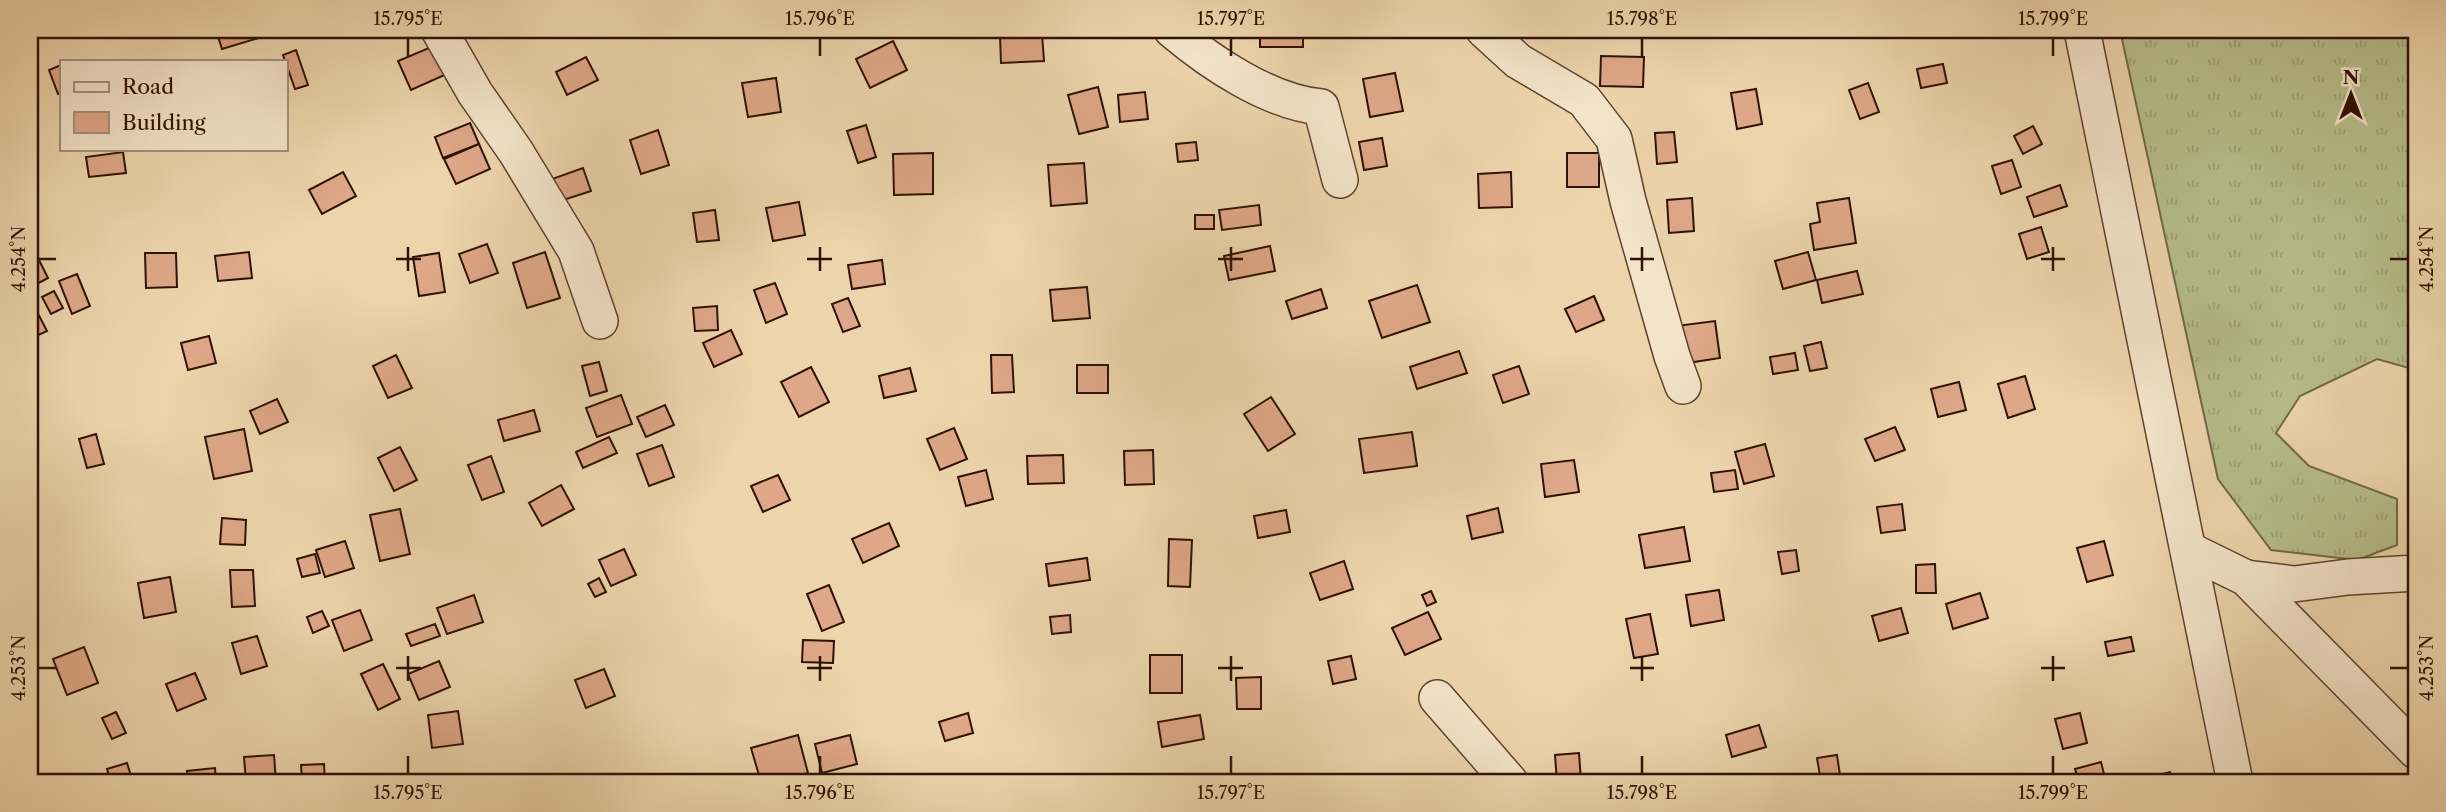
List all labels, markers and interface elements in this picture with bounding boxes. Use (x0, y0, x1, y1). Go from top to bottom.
text: 15.795°E (373, 8, 443, 30)
text: 15.796°E (785, 8, 855, 30)
text: 15.797°E (1197, 8, 1265, 30)
text: 15.798°E (1607, 8, 1677, 30)
text: 15.799°E (2018, 8, 2088, 30)
legend (60, 60, 287, 150)
north arrow (2316, 60, 2386, 130)
text: N (2343, 66, 2359, 89)
text: Road (122, 74, 174, 99)
text: Building (122, 110, 207, 135)
text: 4.254°N (8, 226, 30, 292)
text: 4.254°N (2416, 226, 2438, 292)
text: 4.253°N (8, 635, 30, 701)
text: 4.253°N (2416, 635, 2438, 701)
text: 15.795°E (373, 782, 443, 804)
text: 15.796°E (785, 782, 855, 804)
text: 15.797°E (1197, 782, 1265, 804)
text: 15.798°E (1607, 782, 1677, 804)
text: 15.799°E (2018, 782, 2088, 804)

